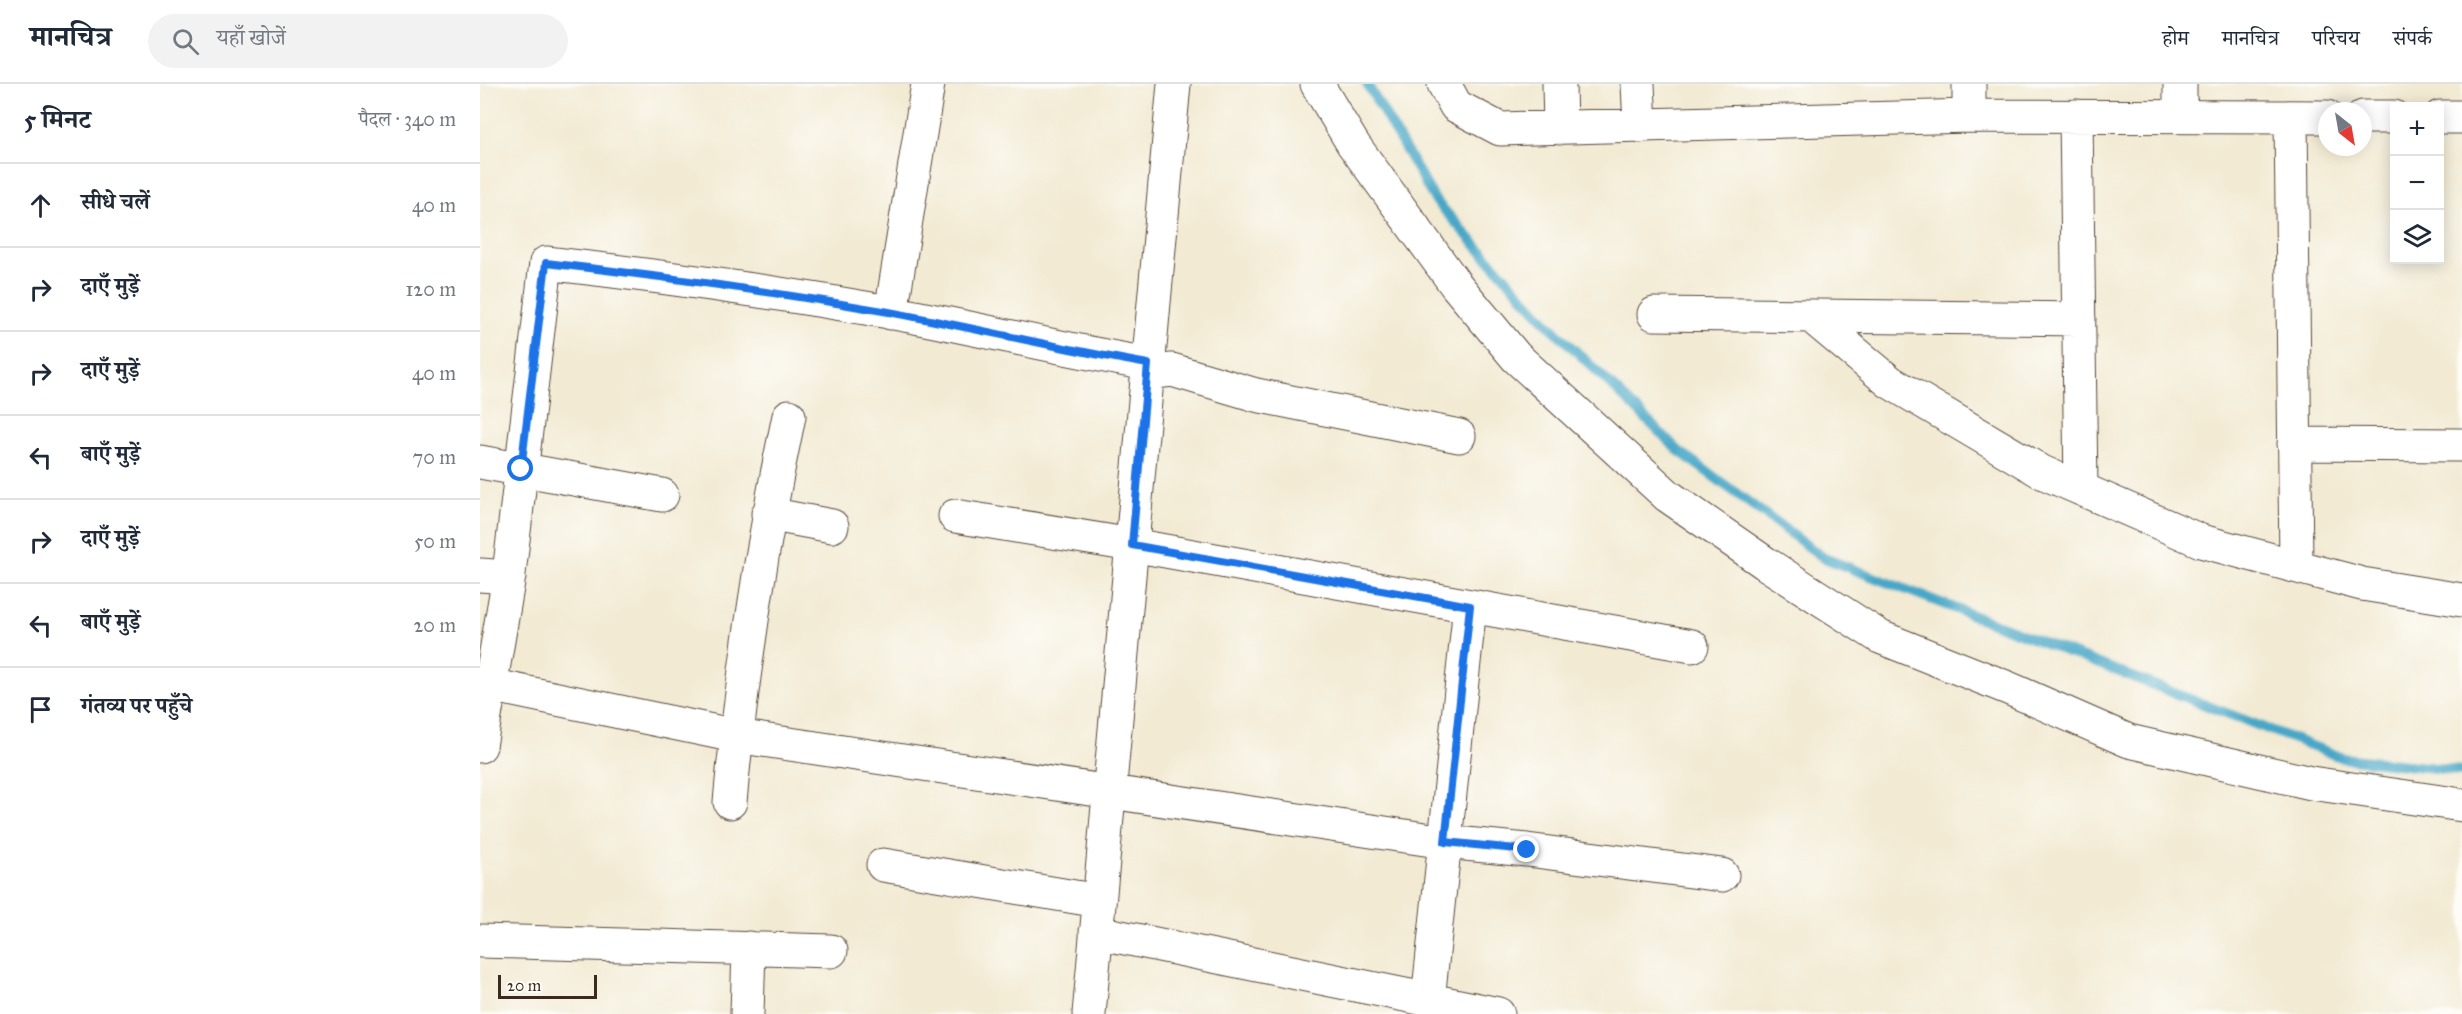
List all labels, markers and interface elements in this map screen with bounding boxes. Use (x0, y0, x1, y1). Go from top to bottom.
search box (148, 14, 568, 68)
text: मानचित्र (30, 19, 112, 54)
text: यहाँ खोजें (217, 24, 286, 51)
icon: search (169, 25, 202, 58)
text: होम (2162, 25, 2189, 51)
text: मानचित्र (2222, 25, 2279, 51)
text: परिचय (2312, 25, 2360, 51)
text: संपर्क (2393, 25, 2432, 51)
north arrow (2318, 102, 2372, 156)
map controls (2390, 102, 2444, 264)
button: + (2390, 102, 2444, 156)
text: 5 मिनट (24, 103, 91, 135)
text: पैदल · 340 m (358, 107, 456, 131)
button: − (2390, 156, 2444, 210)
text: सीधे चलें (81, 188, 150, 215)
icon: ahead (24, 189, 57, 222)
text: 40 m (412, 193, 456, 217)
button: layers (2390, 210, 2444, 264)
text: दाएँ मुड़ें (81, 272, 140, 299)
icon: right (24, 273, 57, 306)
text: 120 m (405, 277, 456, 301)
text: दाएँ मुड़ें (81, 356, 140, 383)
icon: right (24, 357, 57, 390)
text: 40 m (412, 361, 456, 385)
text: बाएँ मुड़ें (81, 440, 140, 467)
icon: left (24, 441, 57, 474)
text: 70 m (413, 445, 456, 469)
route start (507, 455, 533, 481)
text: दाएँ मुड़ें (81, 524, 140, 551)
icon: right (24, 525, 57, 558)
text: 50 m (414, 529, 456, 553)
text: बाएँ मुड़ें (81, 608, 140, 635)
icon: left (24, 609, 57, 642)
text: 20 m (413, 613, 456, 637)
text: गंतव्य पर पहुँचे (81, 692, 192, 719)
icon: arrive (24, 693, 57, 726)
route end (1513, 836, 1539, 862)
scale bar (498, 972, 597, 1000)
text: 20 m (507, 976, 541, 995)

